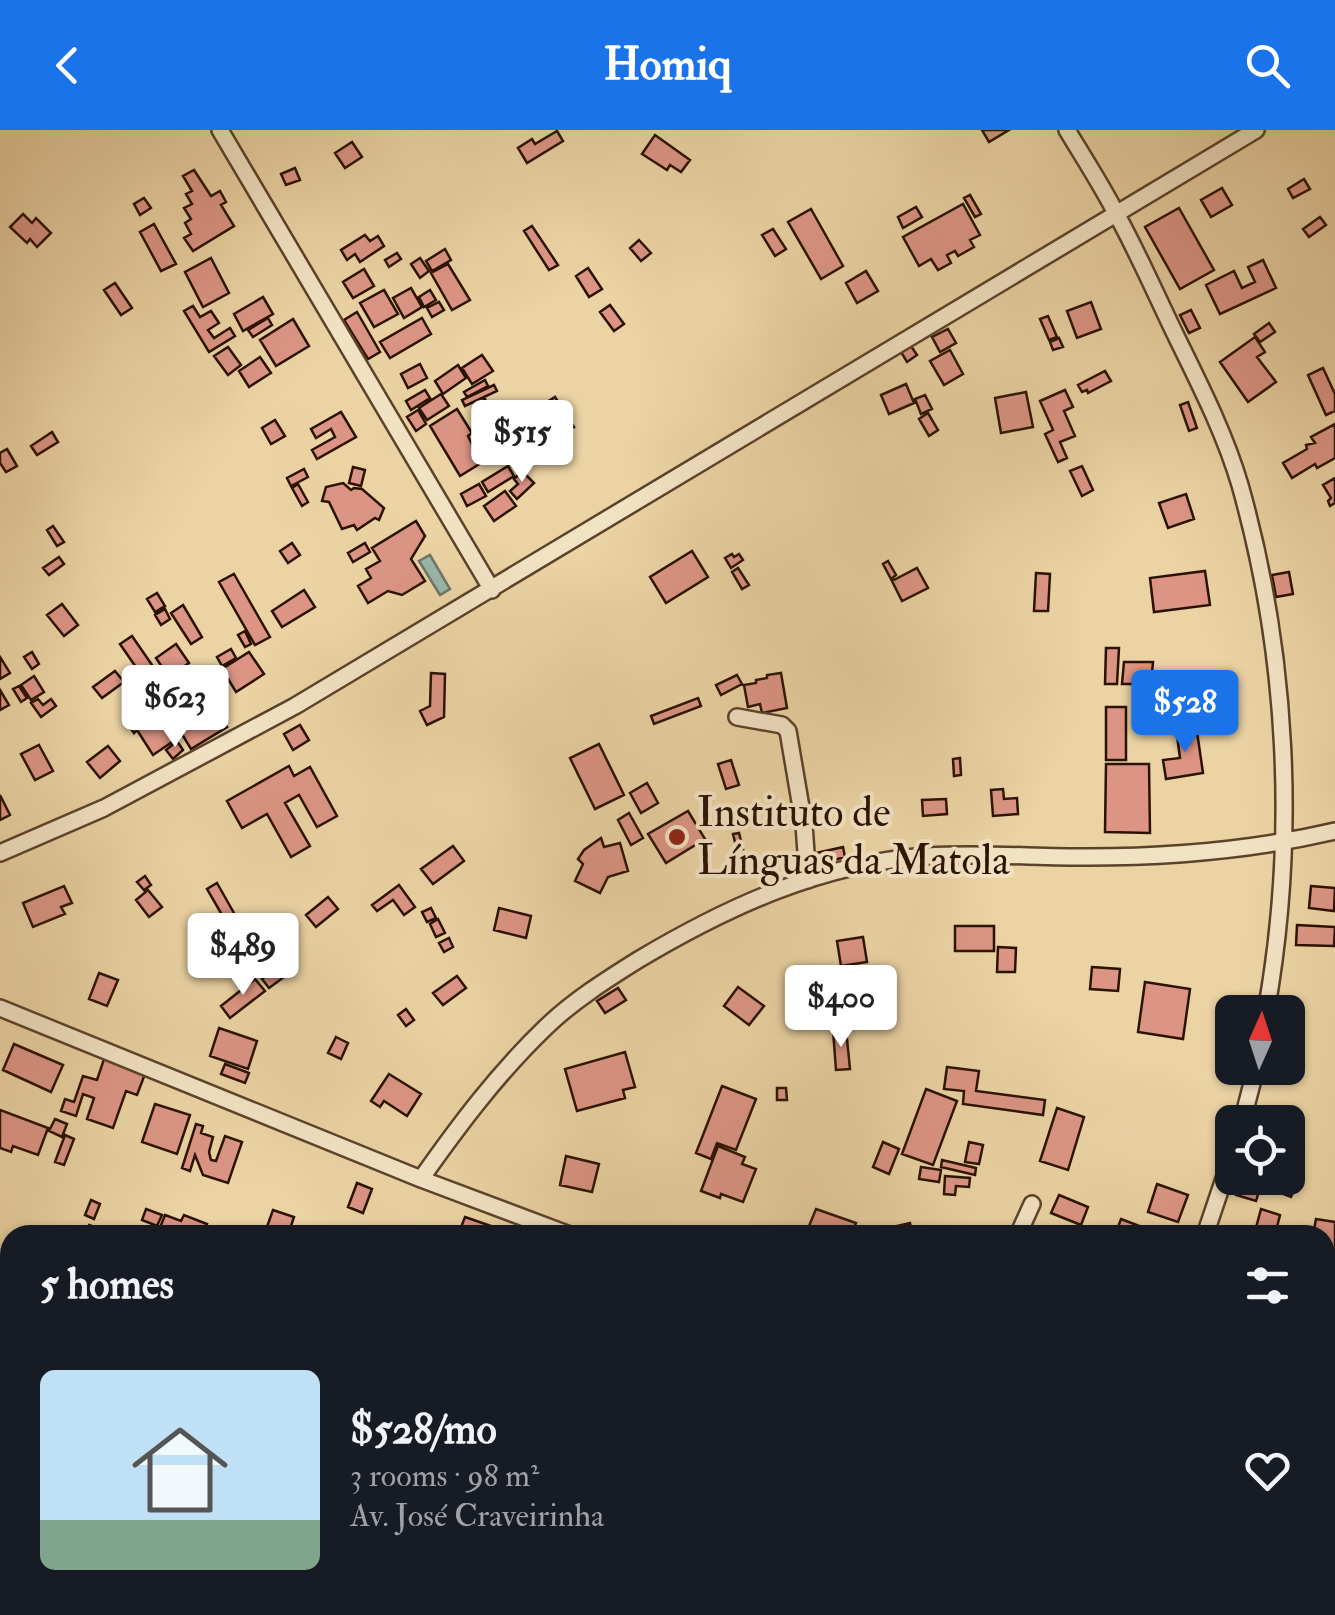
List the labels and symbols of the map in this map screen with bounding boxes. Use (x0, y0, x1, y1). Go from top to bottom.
pin: $515 (463, 400, 581, 485)
pin: $623 (116, 665, 234, 750)
pin: $528 (1126, 670, 1244, 755)
place label: Instituto de Línguas da Matola (697, 787, 1010, 887)
marker: Instituto de Línguas da Matola (666, 826, 688, 848)
pin: $489 (184, 913, 302, 998)
pin: $400 (782, 965, 900, 1050)
north arrow (1215, 995, 1305, 1085)

